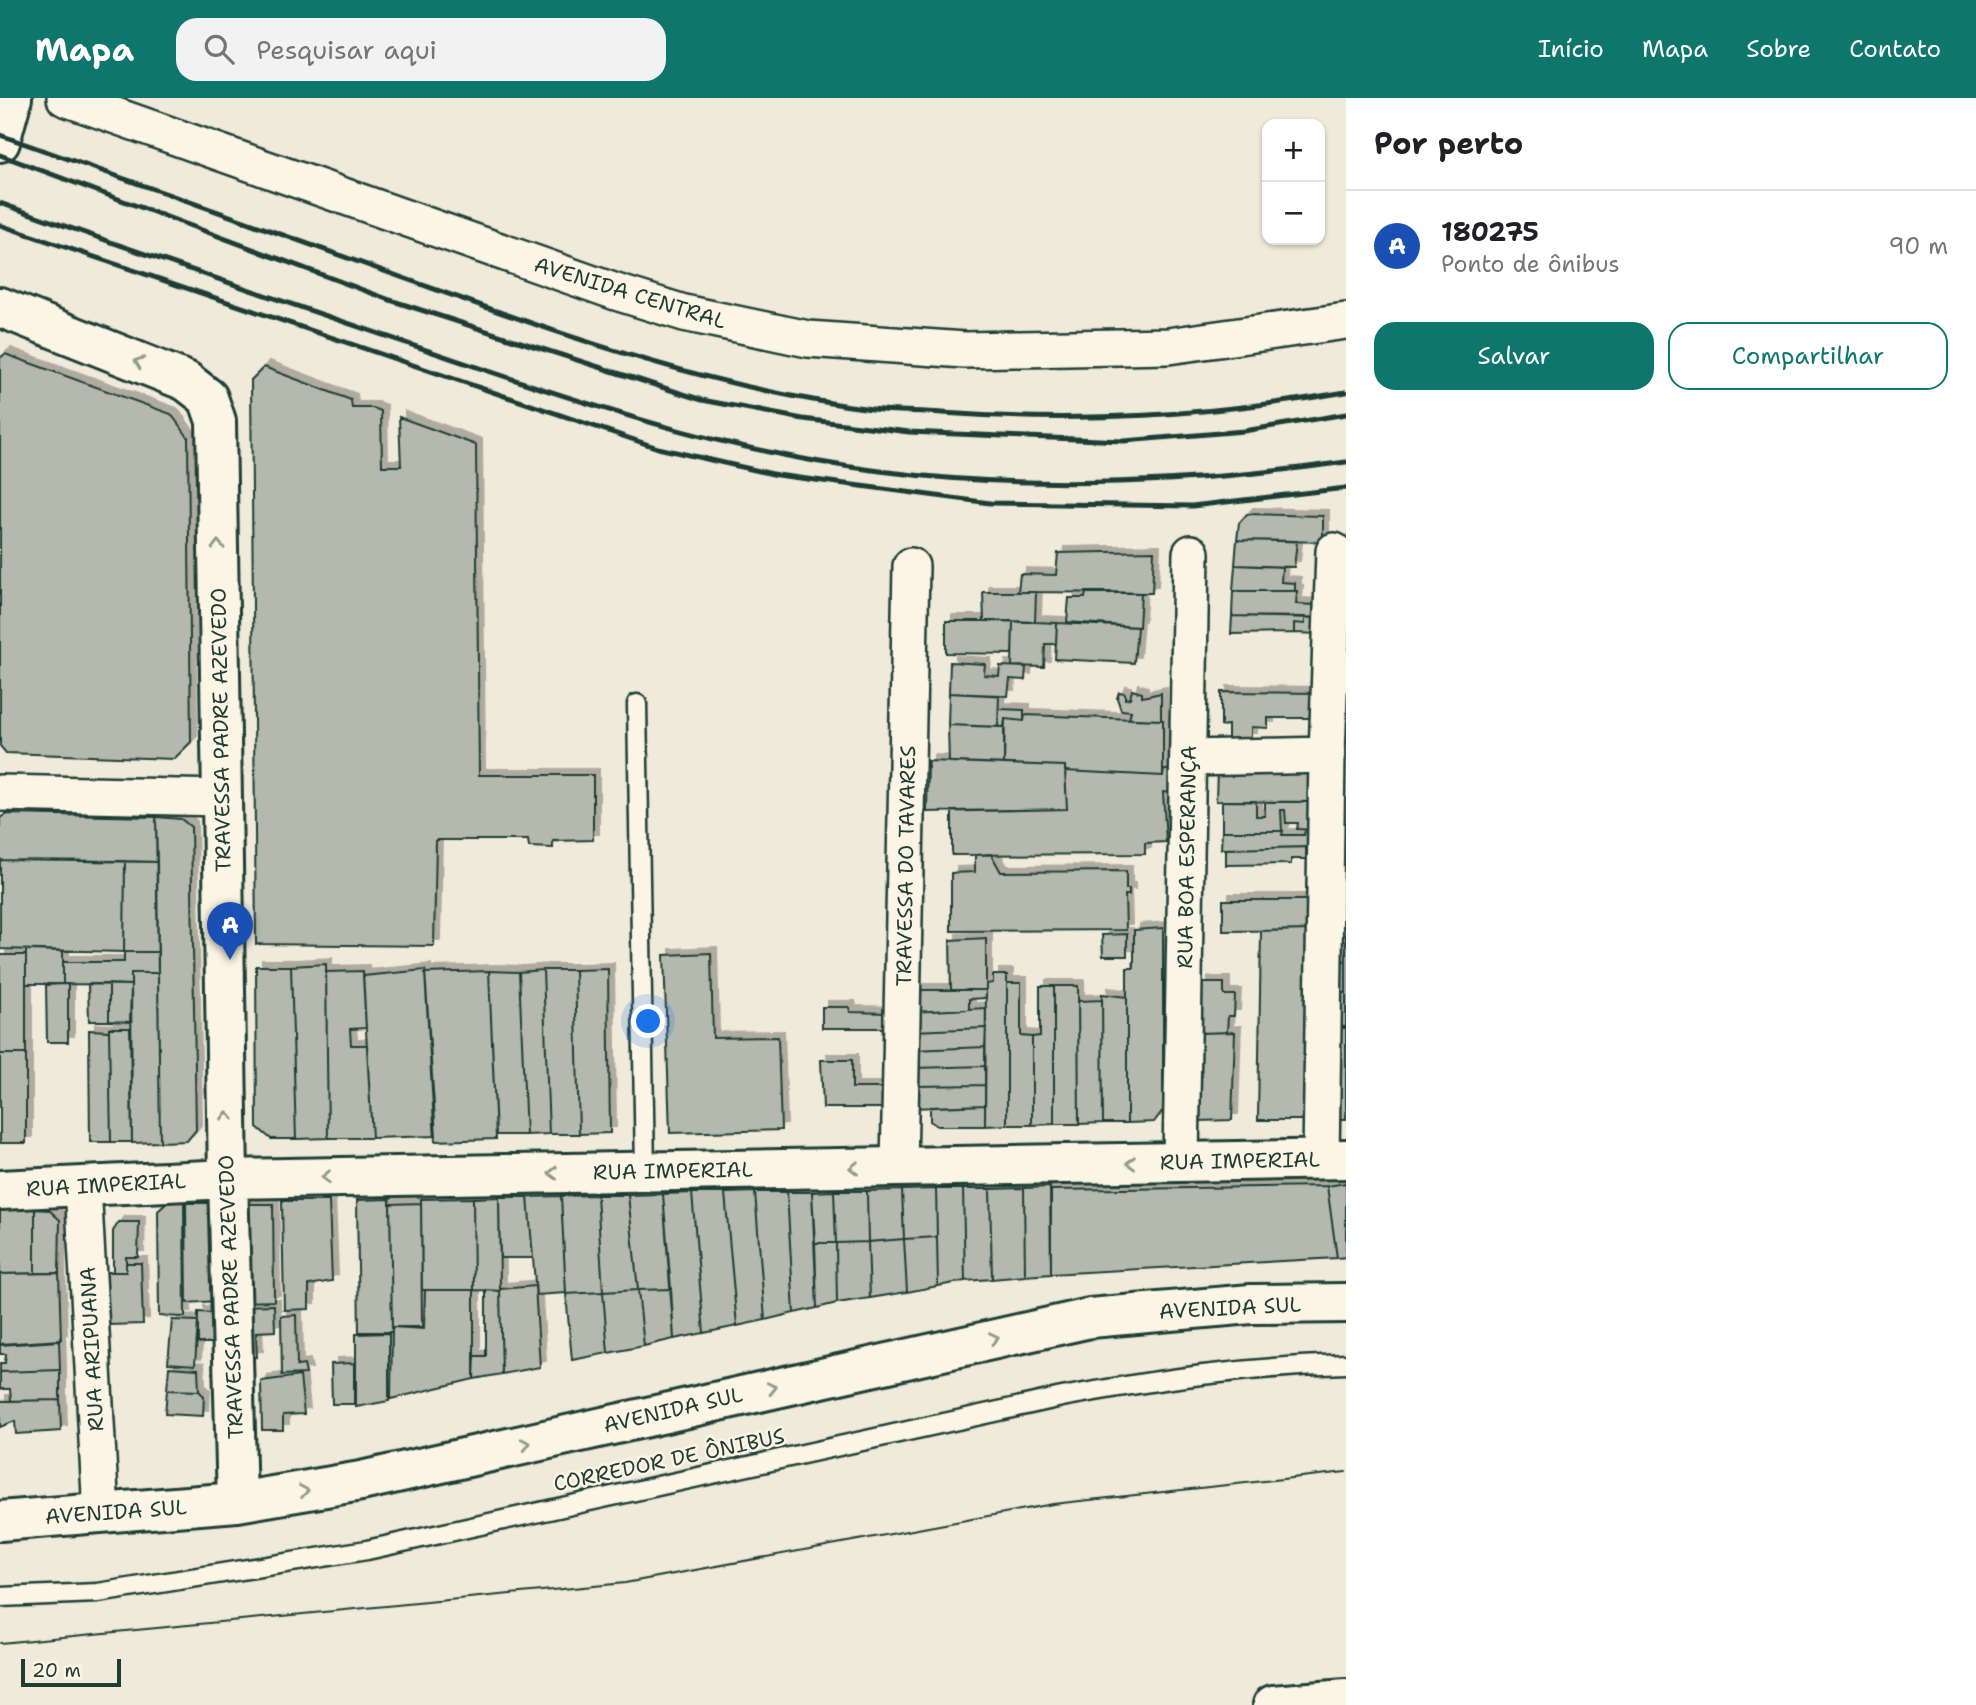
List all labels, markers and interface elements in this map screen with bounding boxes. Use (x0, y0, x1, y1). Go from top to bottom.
search box (176, 18, 666, 81)
text: Mapa (35, 27, 134, 72)
icon: search (200, 30, 238, 68)
text: Pesquisar aqui (256, 32, 437, 67)
text: Início (1538, 33, 1604, 65)
text: Mapa (1642, 33, 1708, 65)
text: Sobre (1746, 33, 1811, 65)
text: Contato (1849, 33, 1941, 65)
map controls (1262, 119, 1325, 245)
button: + (1262, 119, 1325, 182)
text: Por perto (1374, 123, 1523, 164)
button: − (1262, 182, 1325, 245)
text: 180275 (1441, 214, 1539, 249)
text: A (1388, 231, 1406, 261)
text: 90 m (1888, 231, 1948, 261)
text: Ponto de ônibus (1441, 249, 1620, 279)
street label: AVENIDA CENTRAL (531, 250, 730, 336)
button: Salvar (1374, 322, 1654, 390)
button: Compartilhar (1668, 322, 1948, 390)
one-way arrow (134, 356, 146, 370)
one-way arrow (210, 540, 226, 550)
street label: TRAVESSA PADRE AZEVEDO (205, 588, 237, 872)
street label: TRAVESSA DO TAVARES (890, 745, 922, 987)
street label: RUA BOA ESPERANÇA (1171, 745, 1203, 969)
pin: A (207, 902, 253, 960)
your location (631, 1004, 665, 1038)
one-way arrow (219, 1110, 234, 1121)
street label: RUA IMPERIAL (1160, 1146, 1321, 1176)
street label: TRAVESSA PADRE AZEVEDO (212, 1154, 250, 1440)
one-way arrow (1125, 1155, 1136, 1170)
street label: RUA IMPERIAL (593, 1156, 754, 1186)
one-way arrow (849, 1160, 859, 1176)
one-way arrow (548, 1165, 558, 1181)
street label: RUA IMPERIAL (25, 1167, 187, 1203)
one-way arrow (320, 1170, 331, 1185)
street label: RUA ARIPUANA (74, 1266, 110, 1432)
street label: AVENIDA SUL (1158, 1290, 1302, 1326)
one-way arrow (988, 1331, 1000, 1346)
street label: AVENIDA SUL (601, 1380, 746, 1440)
one-way arrow (766, 1382, 778, 1396)
street label: CORREDOR DE ÔNIBUS (551, 1421, 787, 1498)
one-way arrow (520, 1437, 532, 1452)
one-way arrow (298, 1484, 310, 1499)
street label: AVENIDA SUL (44, 1493, 188, 1531)
scale bar (21, 1656, 121, 1688)
text: 20 m (32, 1658, 81, 1683)

